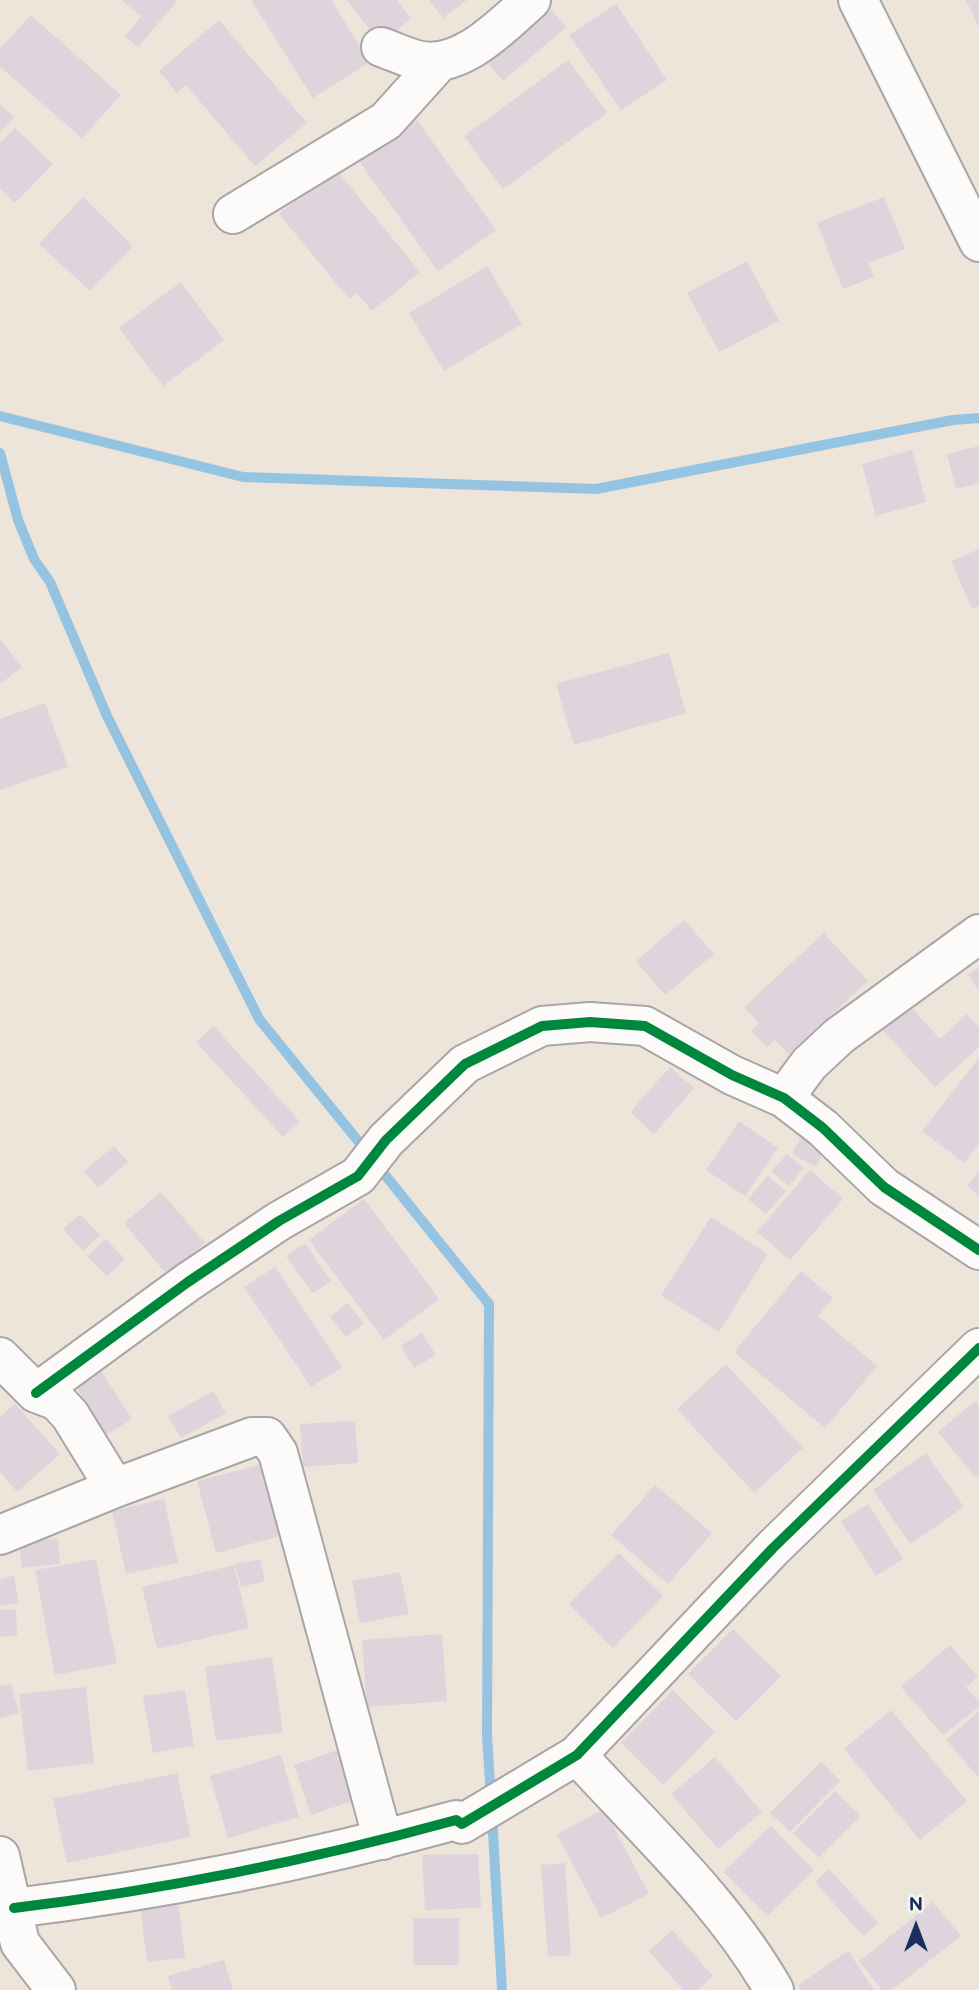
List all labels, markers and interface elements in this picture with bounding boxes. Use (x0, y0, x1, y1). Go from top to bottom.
north arrow (881, 1892, 951, 1962)
text: N (909, 1894, 923, 1917)

